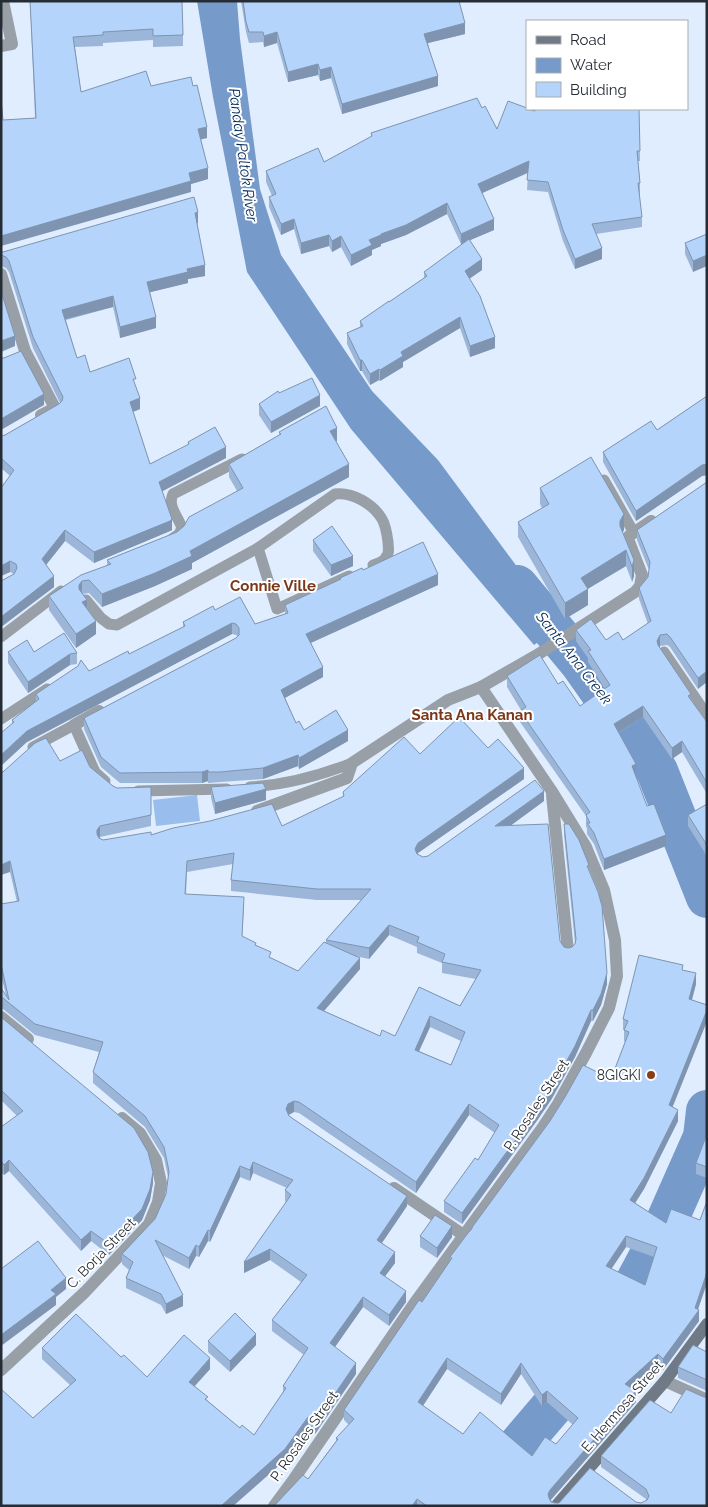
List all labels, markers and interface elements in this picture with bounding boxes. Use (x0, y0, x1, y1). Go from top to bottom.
legend (526, 20, 688, 110)
text: Road (570, 31, 606, 49)
text: Water (570, 56, 613, 74)
text: Building (570, 81, 627, 99)
water label: Panday Paltok River (225, 87, 261, 224)
district label: Connie Ville (230, 577, 316, 595)
water label: Santa Ana Creek (532, 607, 616, 708)
district label: Santa Ana Kanan (412, 706, 532, 724)
street label: P. Rosales Street (500, 1056, 572, 1154)
place label: 8GIGKI (597, 1067, 641, 1083)
marker: 8GIGKI (645, 1069, 657, 1081)
street label: C. Borja Street (63, 1214, 139, 1291)
street label: E. Hermosa Street (578, 1357, 666, 1455)
street label: P. Rosales Street (267, 1388, 341, 1484)

